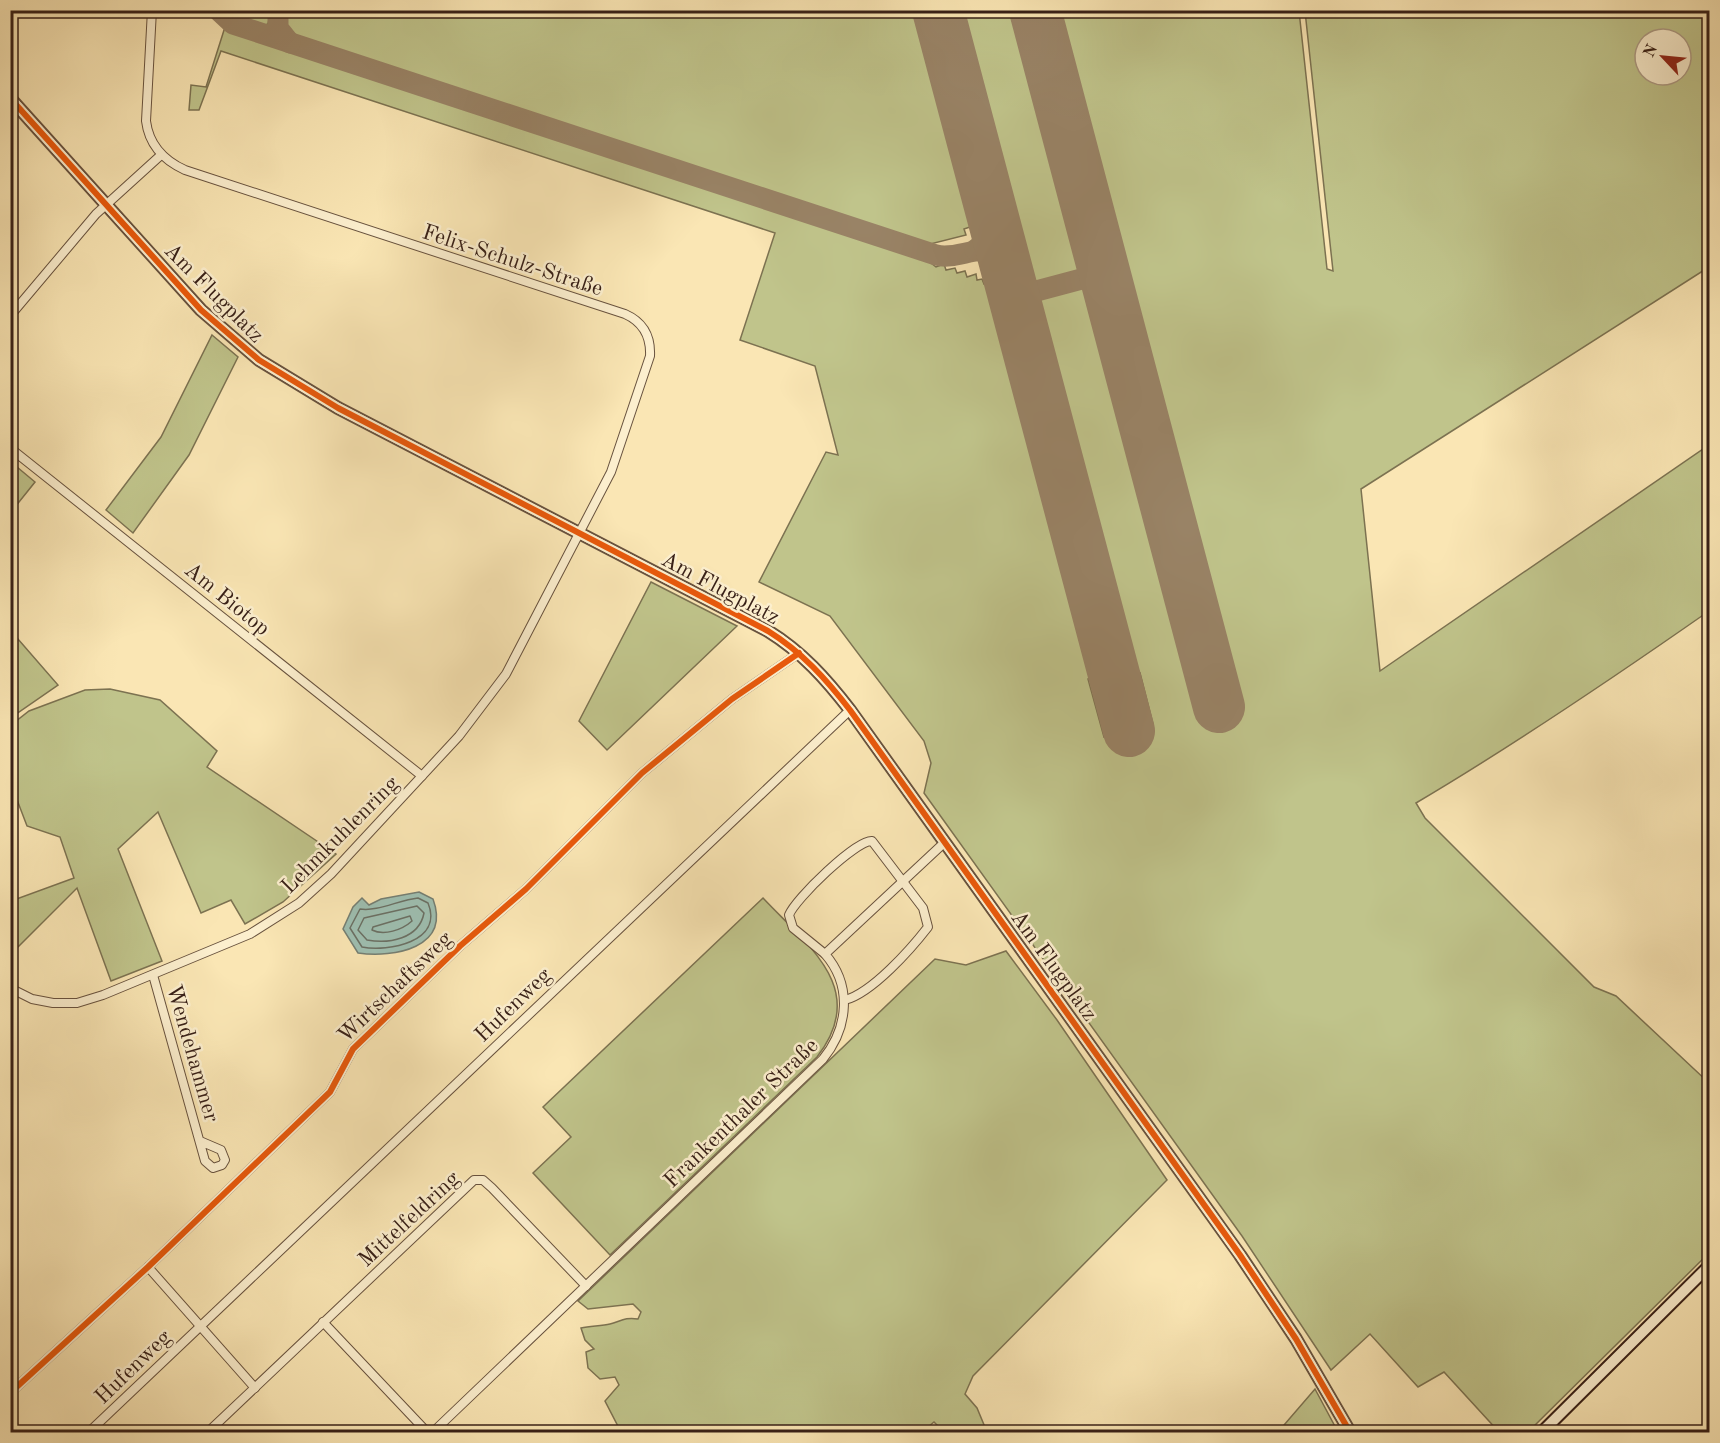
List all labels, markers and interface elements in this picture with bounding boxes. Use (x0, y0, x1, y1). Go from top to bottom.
north arrow (1633, 27, 1693, 87)
text: N (1641, 42, 1662, 60)
street label: Felix-Schulz-Straße (419, 221, 605, 300)
street label: Am Flugplatz (160, 240, 267, 347)
street label: Am Flugplatz (657, 548, 783, 629)
street label: Am Biotop (180, 559, 273, 640)
street label: Lehmkuhlenring (277, 772, 403, 898)
street label: Am Flugplatz (1006, 907, 1101, 1025)
street label: Wirtschaftsweg (334, 927, 457, 1047)
street label: Hufenweg (471, 964, 556, 1047)
street label: Wendehammer (162, 982, 222, 1125)
street label: Frankenthaler Straße (660, 1034, 823, 1192)
street label: Mittelfeldring (355, 1167, 464, 1272)
street label: Hufenweg (91, 1326, 176, 1409)

